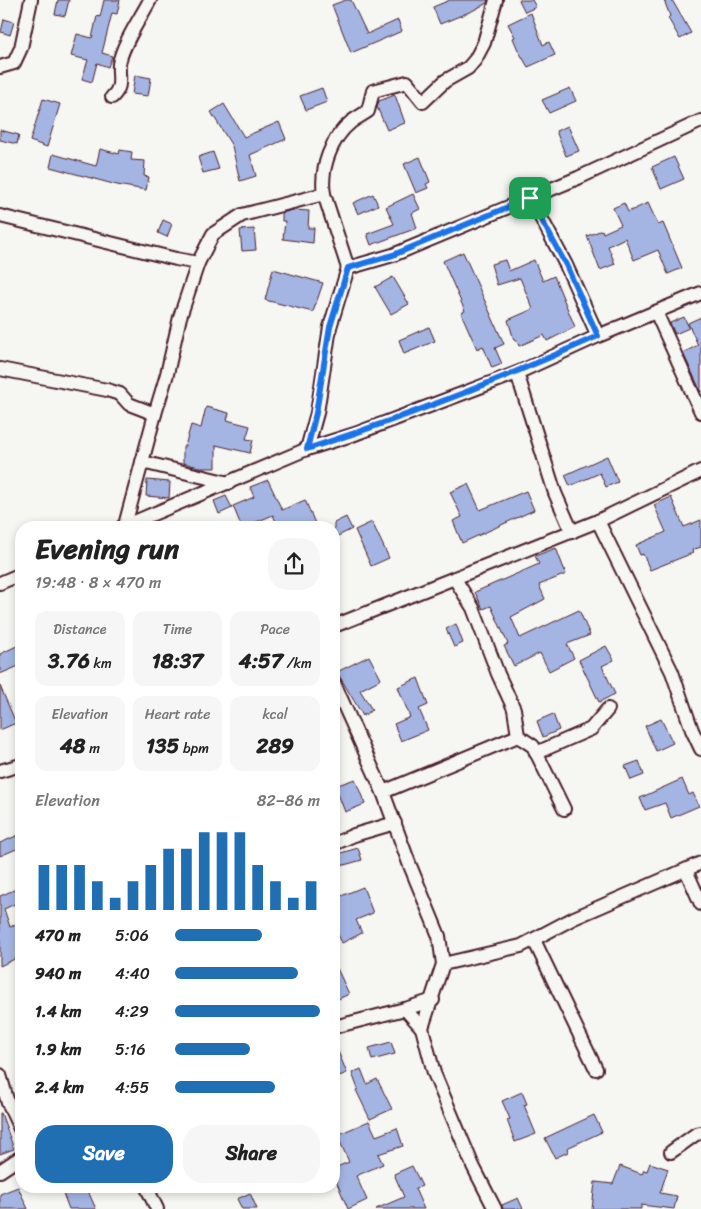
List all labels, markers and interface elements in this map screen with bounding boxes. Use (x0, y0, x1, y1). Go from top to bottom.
pin (509, 177, 551, 219)
icon: arrive (516, 184, 544, 212)
text: Evening run (35, 524, 179, 573)
button: share (268, 538, 320, 590)
text: 19:48 · 8 × 470 m (35, 568, 161, 597)
text: Distance (53, 617, 106, 642)
text: Time (163, 617, 192, 642)
text: Pace (260, 617, 290, 642)
text: 3.76 (48, 642, 90, 680)
text: 18:37 (152, 642, 203, 680)
text: 4:57 (239, 642, 283, 680)
text: km (90, 651, 112, 676)
text: /km (283, 651, 312, 676)
text: Elevation (51, 702, 108, 727)
text: Heart rate (145, 702, 210, 727)
text: kcal (262, 702, 288, 727)
text: 48 (60, 727, 86, 765)
text: 135 (146, 727, 179, 765)
text: 289 (256, 727, 294, 765)
text: m (86, 736, 100, 761)
text: bpm (179, 736, 209, 761)
text: Elevation (35, 786, 100, 815)
text: 82–86 m (257, 786, 320, 815)
text: 470 m (35, 921, 81, 950)
text: 5:06 (115, 921, 149, 950)
text: 940 m (35, 959, 81, 988)
text: 4:40 (115, 959, 150, 988)
text: 1.4 km (35, 997, 82, 1026)
text: 4:29 (115, 997, 149, 1026)
text: 1.9 km (35, 1035, 81, 1064)
text: 5:16 (115, 1035, 146, 1064)
text: 2.4 km (35, 1073, 84, 1102)
text: 4:55 (115, 1073, 149, 1102)
button: Save (35, 1125, 173, 1183)
button: Share (183, 1125, 320, 1183)

